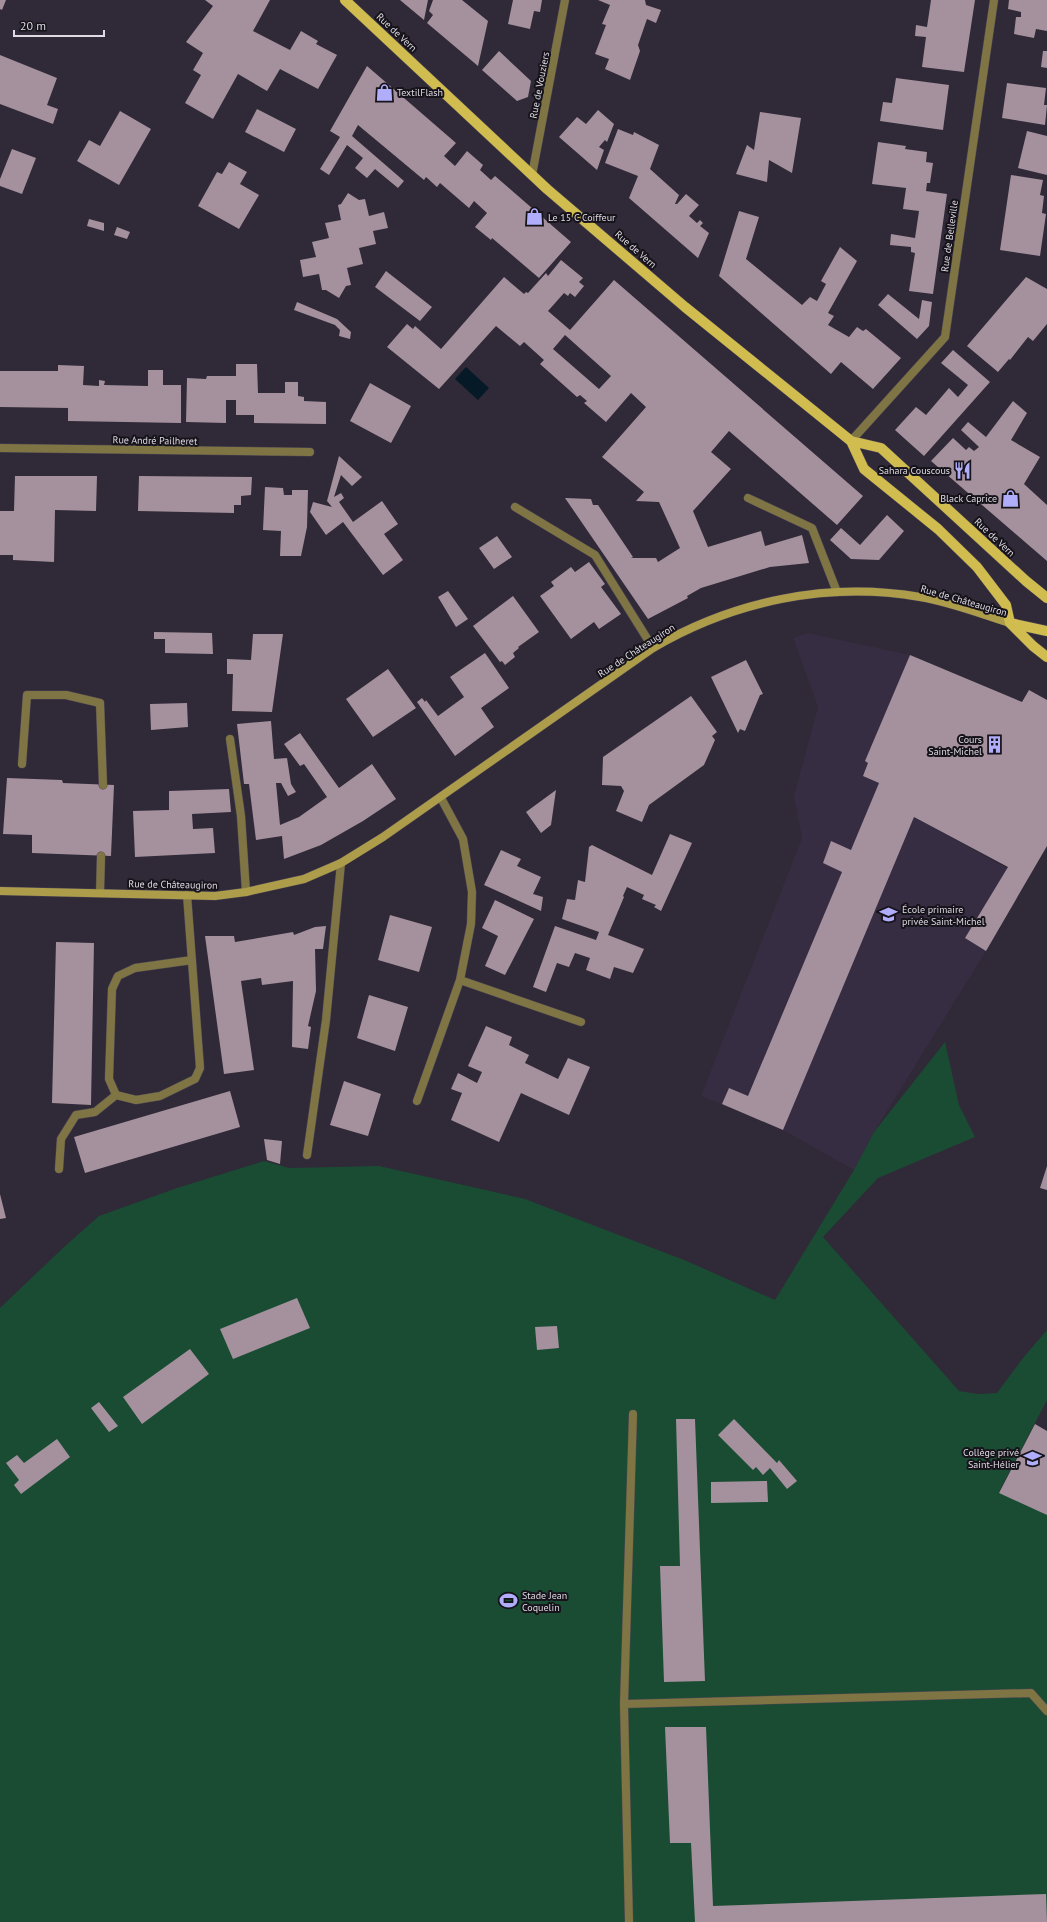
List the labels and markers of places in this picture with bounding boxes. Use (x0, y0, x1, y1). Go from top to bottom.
shop icon: TextilFlash (374, 82, 394, 102)
place label: TextilFlash (397, 86, 443, 99)
shop icon: Le 15 C Coiffeur (525, 207, 545, 227)
place label: Le 15 C Coiffeur (548, 211, 616, 224)
restaurant icon: Sahara Couscous (953, 460, 973, 480)
place label: Sahara Couscous (879, 464, 950, 477)
shop icon: Black Caprice (1000, 488, 1020, 508)
place label: Black Caprice (940, 492, 997, 505)
place label: Cours Saint-Michel (928, 733, 982, 758)
building icon: Cours Saint-Michel (985, 735, 1005, 755)
place label: École primaire privée Saint-Michel (902, 903, 985, 928)
school or university icon: École primaire privée Saint-Michel (879, 905, 899, 925)
place label: Collège privé Saint-Hélier (963, 1446, 1020, 1471)
school or university icon: Collège privé Saint-Hélier (1022, 1448, 1042, 1468)
place label: Stade Jean Coquelin (522, 1589, 567, 1614)
sports icon: Stade Jean Coquelin (499, 1591, 519, 1611)

